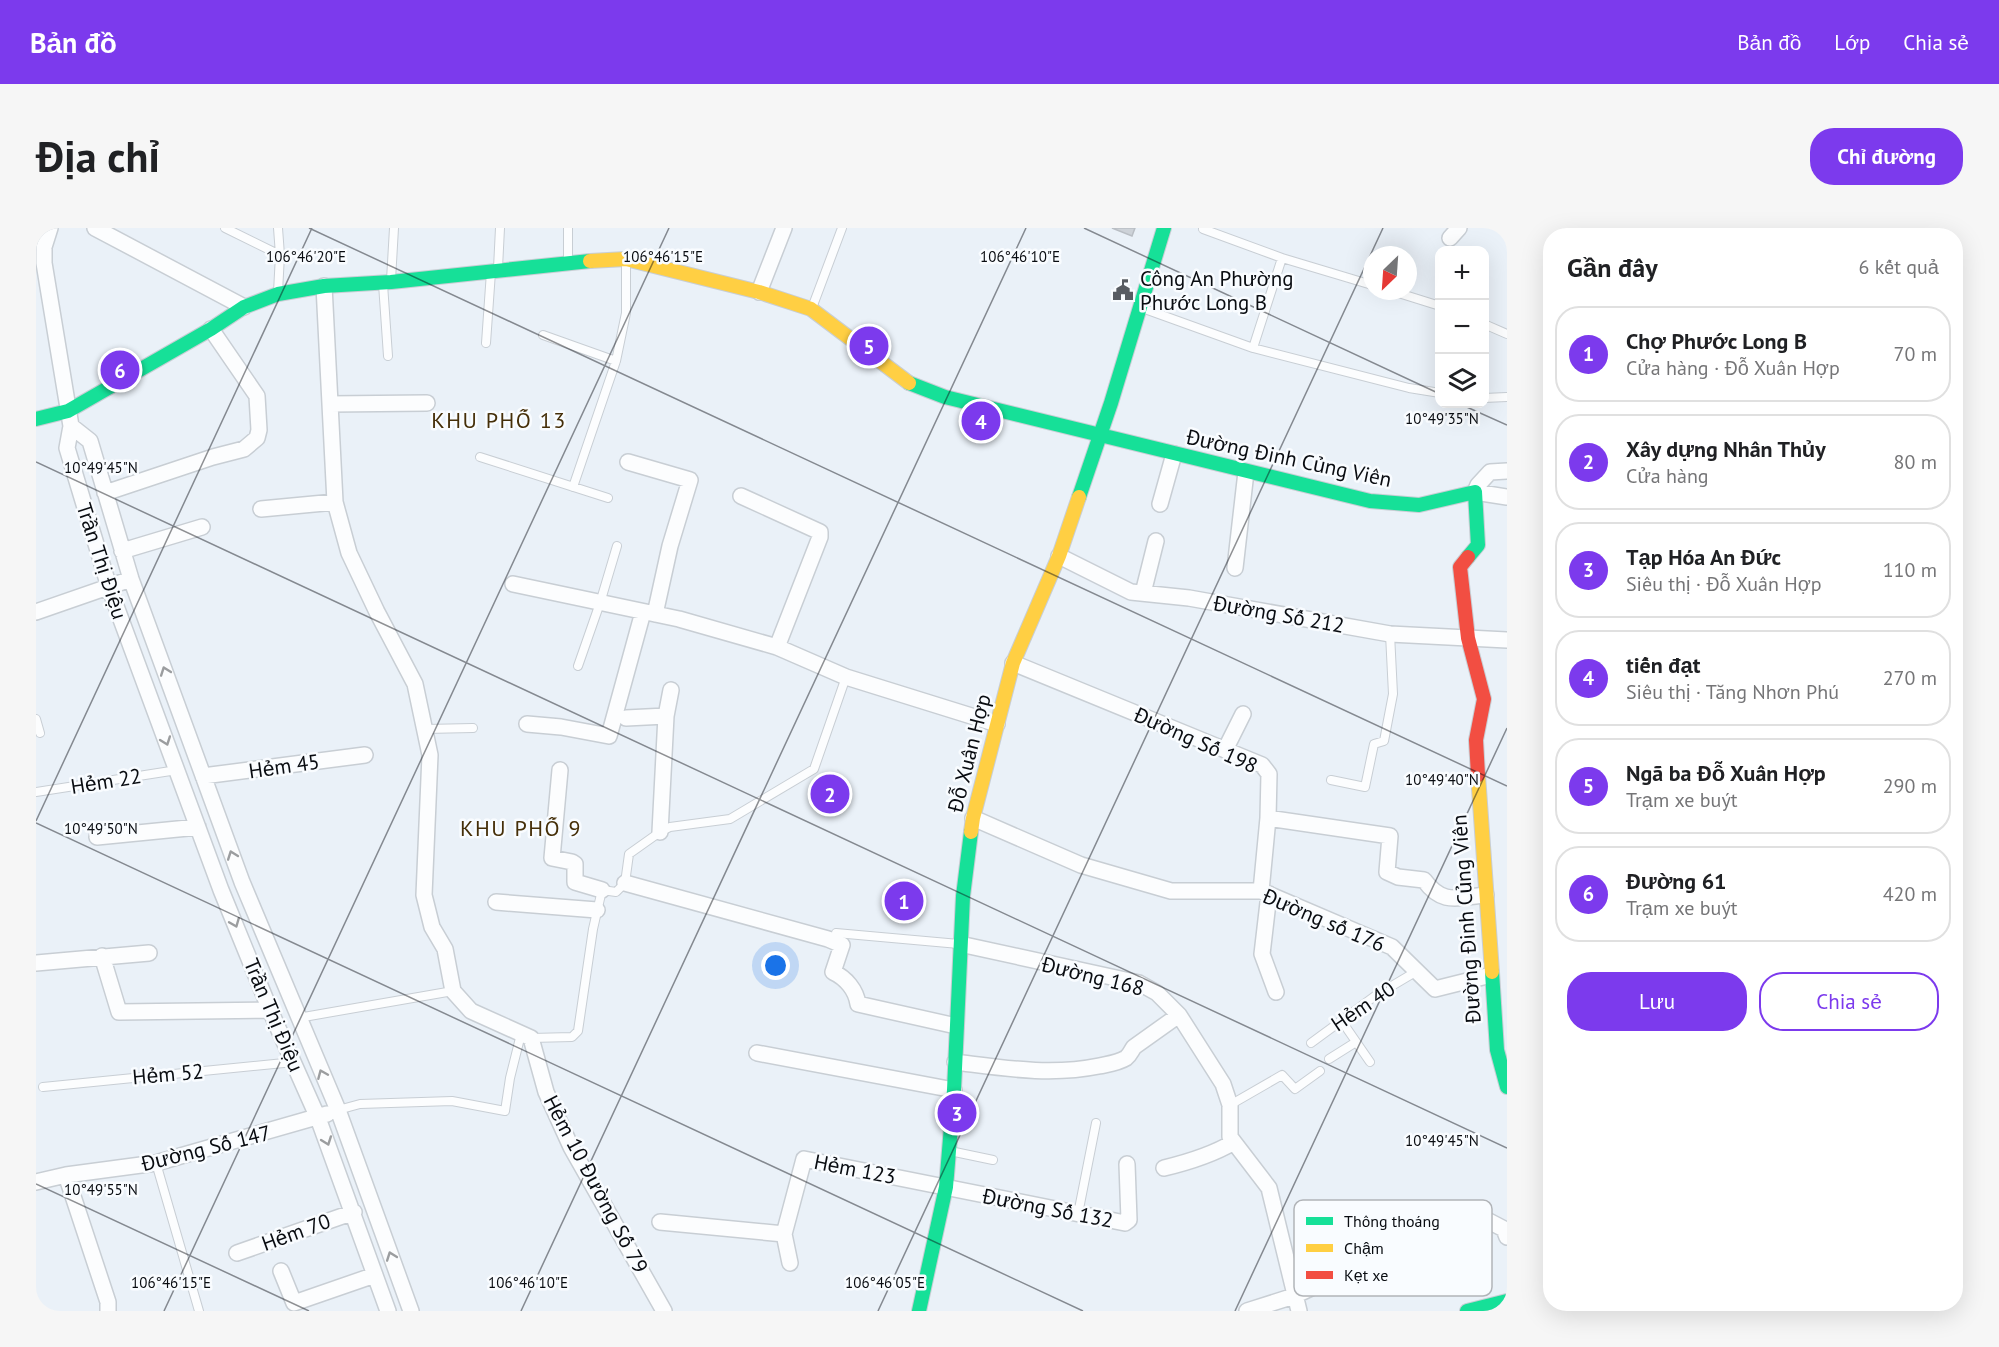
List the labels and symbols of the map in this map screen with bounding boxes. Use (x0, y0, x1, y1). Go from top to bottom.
north arrow (1363, 246, 1417, 300)
text: 106°46'20"E (266, 247, 346, 266)
text: 106°46'15"E (623, 247, 703, 266)
text: 106°46'10"E (980, 247, 1060, 266)
place label: Công An Phường Phước Long B (1140, 265, 1293, 316)
public building icon: Công An Phường Phước Long B (1111, 278, 1135, 302)
pin: 5 (850, 324, 888, 368)
pin: 6 (100, 348, 140, 392)
pin: 4 (962, 398, 1000, 444)
district label: KHU PHỐ 13 (431, 406, 567, 434)
text: 10°49'35"N (1405, 409, 1479, 428)
street label: Đường Đinh Củng Viên (1183, 423, 1394, 493)
text: 10°49'45"N (64, 458, 138, 477)
street label: Trần Thị Điệu (71, 499, 133, 623)
street label: Đường Số 212 (1210, 589, 1347, 639)
one-way arrow (159, 667, 172, 677)
street label: Đỗ Xuân Hợp (941, 691, 997, 816)
street label: Đường Số 198 (1129, 700, 1262, 779)
one-way arrow (159, 735, 171, 746)
street label: Hẻm 45 (247, 748, 321, 784)
street label: Hẻm 22 (69, 762, 143, 800)
text: 10°49'40"N (1405, 770, 1479, 789)
pin: 2 (810, 772, 850, 816)
district label: KHU PHỐ 9 (460, 814, 582, 842)
street label: Đường Đinh Củng Viên (1445, 814, 1487, 1025)
text: 10°49'50"N (64, 819, 138, 838)
one-way arrow (226, 850, 239, 860)
pin: 1 (884, 878, 924, 924)
street label: Đường số 176 (1258, 882, 1389, 958)
one-way arrow (228, 917, 240, 928)
street label: Đường 168 (1038, 950, 1147, 1002)
your location (761, 951, 790, 980)
street label: Trần Thị Điệu (238, 954, 310, 1076)
street label: Hẻm 40 (1326, 975, 1400, 1037)
street label: Hẻm 52 (131, 1057, 205, 1091)
one-way arrow (317, 1069, 329, 1080)
street label: Hẻm 10 Đường Số 79 (538, 1090, 654, 1278)
pin: 3 (938, 1090, 976, 1136)
street label: Đường Số 147 (138, 1119, 273, 1177)
text: 10°49'45"N (1405, 1131, 1479, 1150)
one-way arrow (320, 1136, 333, 1146)
street label: Hẻm 123 (812, 1148, 898, 1190)
text: 10°49'55"N (64, 1180, 138, 1199)
street label: Đường Số 132 (979, 1182, 1116, 1234)
legend (1294, 1200, 1492, 1296)
street label: Hẻm 70 (258, 1207, 334, 1257)
text: Thông thoáng (1344, 1211, 1440, 1231)
text: Chậm (1344, 1238, 1384, 1258)
one-way arrow (385, 1251, 398, 1262)
text: Kẹt xe (1344, 1265, 1388, 1285)
text: 106°46'15"E (131, 1273, 211, 1292)
text: 106°46'10"E (488, 1273, 568, 1292)
text: 106°46'05"E (845, 1273, 925, 1292)

